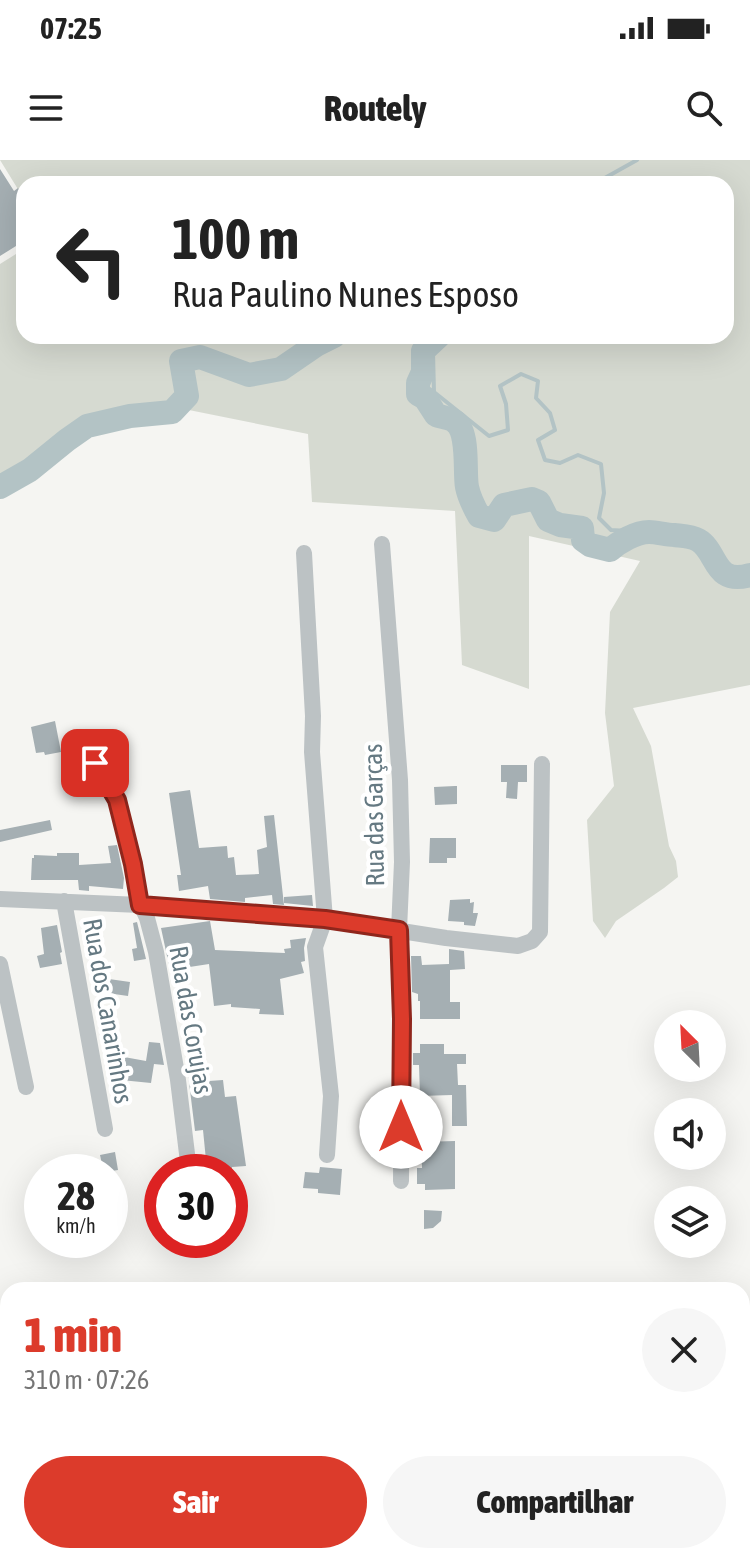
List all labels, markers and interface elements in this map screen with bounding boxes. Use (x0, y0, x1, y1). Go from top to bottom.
text: 07:25 (40, 11, 102, 45)
icon: menu (24, 86, 68, 130)
icon: search (682, 86, 726, 130)
text: Routely (324, 87, 426, 129)
text: 100 m (172, 207, 299, 271)
icon: left (40, 208, 144, 312)
text: Rua Paulino Nunes Esposo (172, 273, 519, 315)
pin (61, 729, 129, 797)
icon: arrive (73, 741, 117, 785)
street label: Rua das Garças (358, 743, 390, 887)
street label: Rua dos Canarinhos (77, 916, 139, 1106)
street label: Rua das Corujas (163, 944, 219, 1096)
north arrow (654, 1010, 726, 1082)
map controls (654, 1010, 726, 1258)
position arrow (359, 1085, 443, 1169)
button: sound (654, 1098, 726, 1170)
speed limit sign: 30 (144, 1154, 248, 1258)
text: 28 (57, 1173, 95, 1218)
button: layers (654, 1186, 726, 1258)
text: km/h (56, 1214, 96, 1237)
text: 1 min (24, 1307, 122, 1362)
button: close (642, 1308, 726, 1392)
text: 310 m · 07:26 (24, 1365, 149, 1395)
button: Sair (24, 1456, 367, 1548)
button: Compartilhar (383, 1456, 726, 1548)

